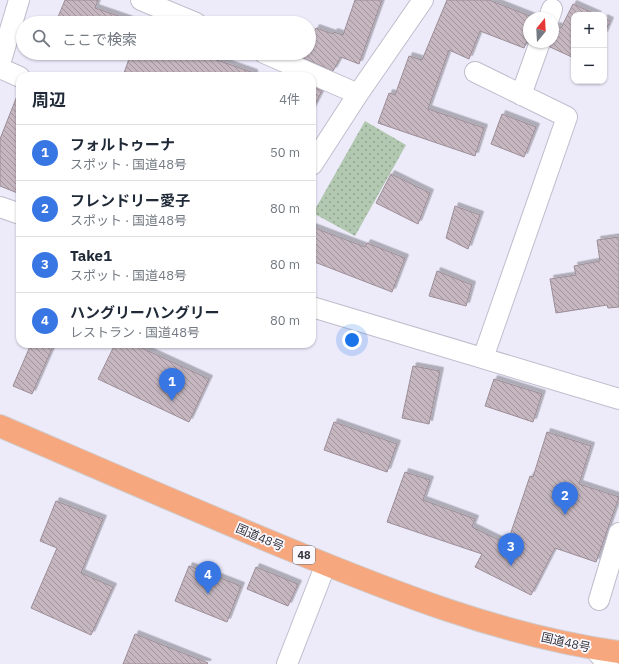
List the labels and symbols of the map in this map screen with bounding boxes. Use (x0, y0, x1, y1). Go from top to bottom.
north arrow (523, 12, 559, 48)
your location (342, 330, 362, 350)
pin: 1 (159, 368, 185, 401)
pin: 2 (552, 482, 578, 515)
street label: 国道48号 (234, 520, 286, 554)
pin: 3 (498, 533, 524, 566)
road number: 48 (293, 546, 315, 564)
pin: 4 (195, 561, 221, 594)
street label: 国道48号 (540, 629, 592, 655)

